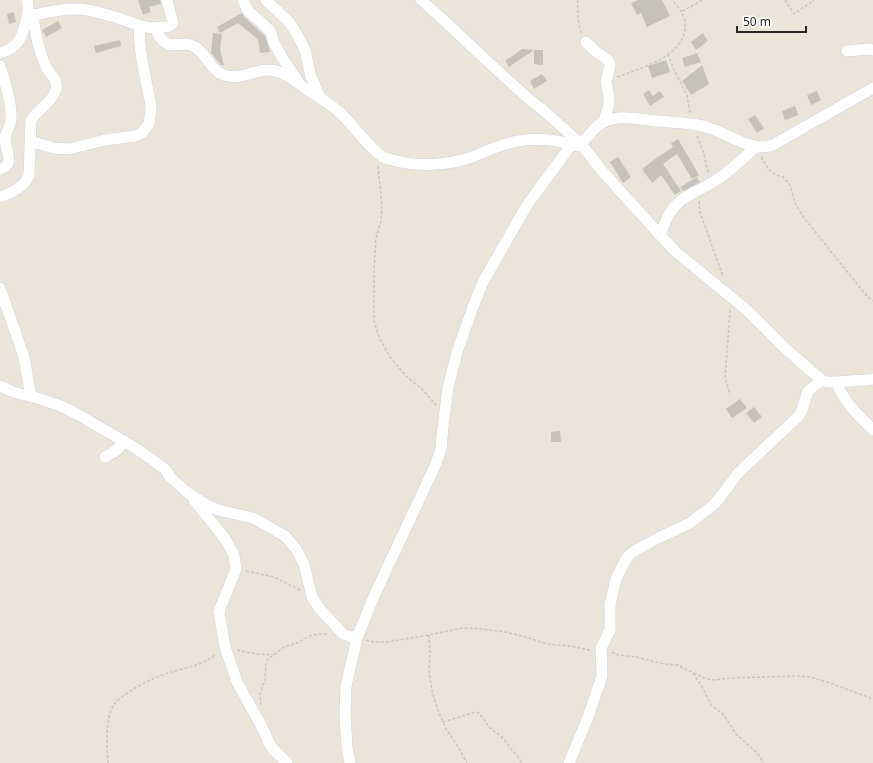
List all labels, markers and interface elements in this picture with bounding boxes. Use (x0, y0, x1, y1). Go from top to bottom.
scale bar (737, 8, 806, 34)
text: 50 m (743, 13, 771, 30)

